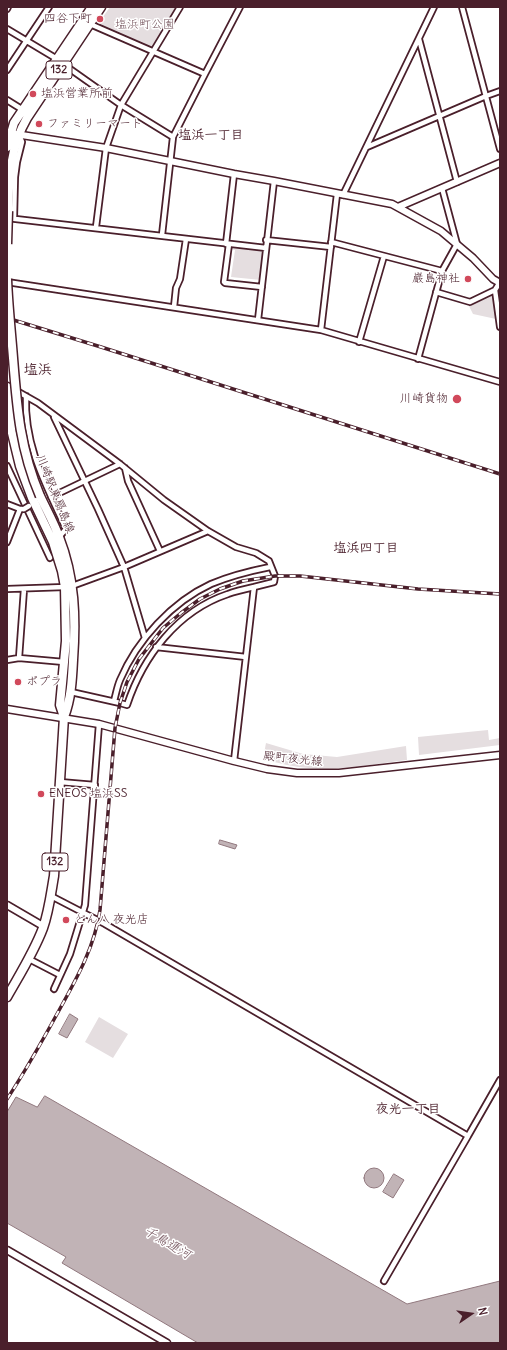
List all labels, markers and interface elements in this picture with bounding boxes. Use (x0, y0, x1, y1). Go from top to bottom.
place label: 四谷下町 (44, 12, 92, 26)
marker: 四谷下町 (95, 14, 105, 24)
park label: 塩浜町公園 (115, 18, 175, 32)
road number: 132 (46, 61, 72, 79)
place label: 塩浜営業所前 (41, 87, 113, 101)
marker: 塩浜営業所前 (28, 89, 38, 99)
place label: ファミリーマート (47, 117, 143, 131)
marker: ファミリーマート (34, 119, 44, 129)
district label: 塩浜一丁目 (179, 127, 243, 143)
place label: 巌島神社 (412, 272, 460, 286)
marker: 巌島神社 (463, 274, 473, 284)
district label: 塩浜 (24, 362, 52, 378)
place label: 川崎貨物 (400, 392, 448, 406)
marker: 川崎貨物 (451, 393, 463, 405)
street label: 川崎駅東扇島線 (33, 452, 77, 536)
district label: 塩浜四丁目 (334, 540, 398, 556)
place label: ポプラ (26, 675, 62, 689)
marker: ポプラ (13, 677, 23, 687)
street label: 殿町夜光線 (262, 749, 324, 769)
place label: ENEOS 塩浜SS (49, 787, 127, 801)
marker: ENEOS 塩浜SS (36, 789, 46, 799)
road number: 132 (42, 853, 68, 871)
place label: どん八 夜光店 (74, 913, 149, 927)
marker: どん八 夜光店 (61, 915, 71, 925)
district label: 夜光一丁目 (376, 1101, 440, 1117)
water label: 千鳥運河 (141, 1223, 193, 1263)
north arrow (451, 1294, 491, 1334)
text: N (475, 1306, 490, 1317)

